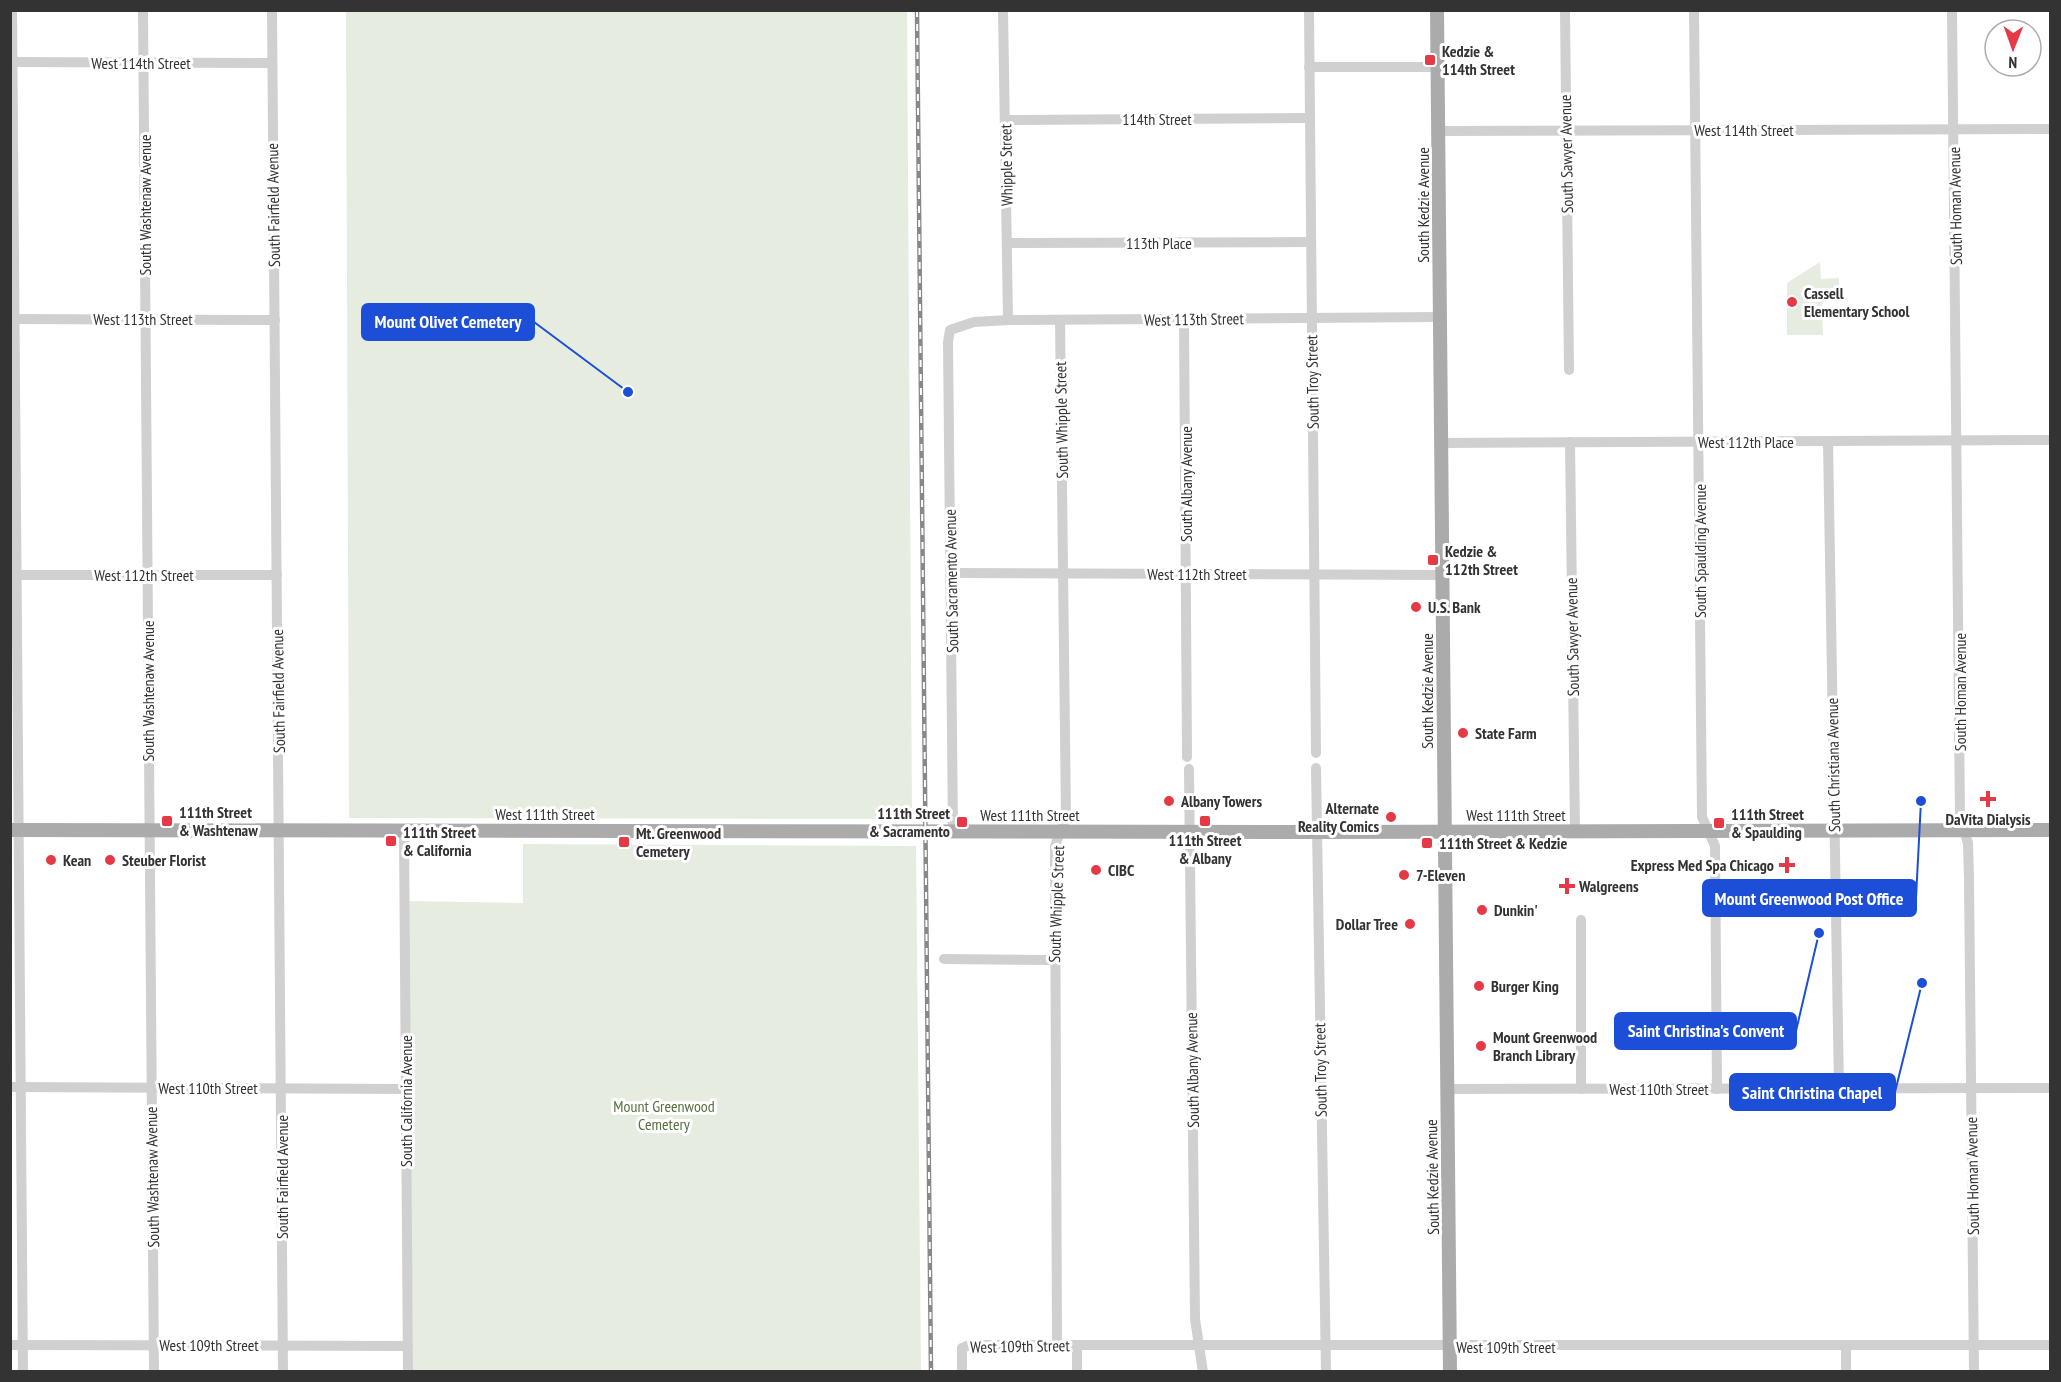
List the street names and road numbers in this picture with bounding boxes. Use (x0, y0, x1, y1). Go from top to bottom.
street label: West 114th Street (91, 53, 191, 73)
street label: South Sawyer Avenue (1555, 94, 1577, 214)
street label: 114th Street (1122, 109, 1192, 129)
street label: West 114th Street (1694, 120, 1794, 140)
street label: Whipple Street (995, 123, 1017, 206)
street label: South Washtenaw Avenue (135, 134, 155, 276)
street label: South Fairfield Avenue (262, 143, 284, 267)
street label: South Kedzie Avenue (1413, 147, 1433, 263)
street label: South Homan Avenue (1944, 147, 1966, 265)
street label: 113th Place (1126, 233, 1192, 253)
street label: West 113th Street (1144, 308, 1245, 330)
street label: West 113th Street (93, 309, 193, 329)
street label: South Troy Street (1301, 334, 1323, 429)
street label: South Whipple Street (1050, 361, 1072, 479)
street label: South Albany Avenue (1176, 426, 1196, 542)
street label: West 112th Place (1698, 432, 1794, 452)
street label: South Spaulding Avenue (1690, 484, 1710, 618)
street label: South Sacramento Avenue (940, 509, 962, 653)
street label: West 112th Street (1147, 564, 1247, 584)
street label: West 112th Street (94, 565, 194, 585)
street label: South Sawyer Avenue (1561, 577, 1583, 697)
street label: South Washtenaw Avenue (138, 620, 158, 762)
street label: South Fairfield Avenue (267, 629, 289, 753)
street label: South Kedzie Avenue (1417, 633, 1437, 749)
street label: South Homan Avenue (1950, 633, 1970, 751)
street label: South Christiana Avenue (1822, 698, 1844, 832)
street label: West 111th Street (495, 804, 595, 824)
street label: West 111th Street (980, 805, 1080, 825)
street label: West 111th Street (1466, 805, 1566, 825)
street label: South Whipple Street (1044, 844, 1068, 963)
street label: South Albany Avenue (1181, 1012, 1203, 1128)
street label: South Troy Street (1309, 1022, 1331, 1117)
street label: South California Avenue (396, 1035, 416, 1167)
street label: West 110th Street (158, 1078, 258, 1098)
street label: West 110th Street (1609, 1079, 1709, 1099)
street label: South Washtenaw Avenue (141, 1106, 163, 1248)
street label: South Fairfield Avenue (272, 1115, 292, 1239)
street label: South Homan Avenue (1961, 1117, 1983, 1235)
street label: South Kedzie Avenue (1421, 1119, 1443, 1235)
street label: West 109th Street (159, 1335, 259, 1355)
street label: West 109th Street (970, 1335, 1071, 1357)
street label: West 109th Street (1456, 1337, 1556, 1357)

